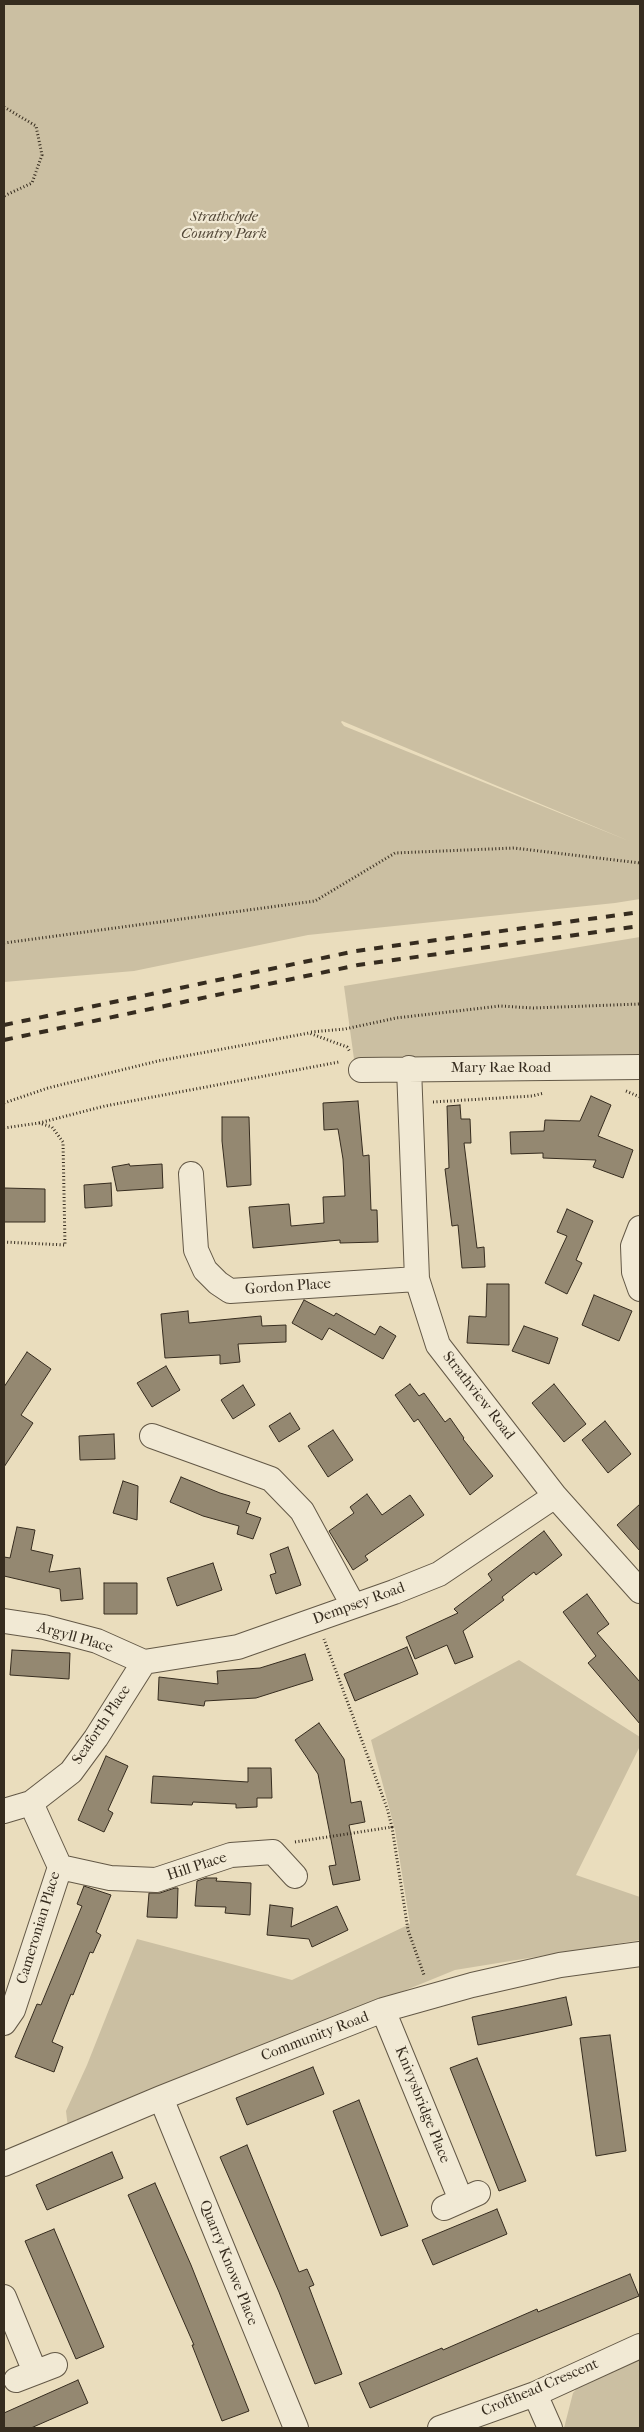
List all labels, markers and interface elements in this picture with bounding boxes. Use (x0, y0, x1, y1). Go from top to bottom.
park label: Strathclyde Country Park (181, 208, 267, 243)
street label: Mary Rae Road (451, 1059, 551, 1077)
street label: Gordon Place (244, 1275, 332, 1299)
street label: Strathview Road (438, 1348, 518, 1444)
street label: Dempsey Road (310, 1579, 408, 1629)
street label: Argyll Place (35, 1619, 115, 1657)
street label: Seaforth Place (69, 1682, 135, 1768)
street label: Hill Place (165, 1849, 229, 1885)
street label: Cameronian Place (13, 1870, 65, 1986)
street label: Community Road (259, 2008, 371, 2066)
street label: Knivysbridge Place (390, 2044, 454, 2166)
street label: Quarry Knowe Place (195, 2198, 261, 2328)
street label: Crofthead Crescent (479, 2355, 601, 2421)

